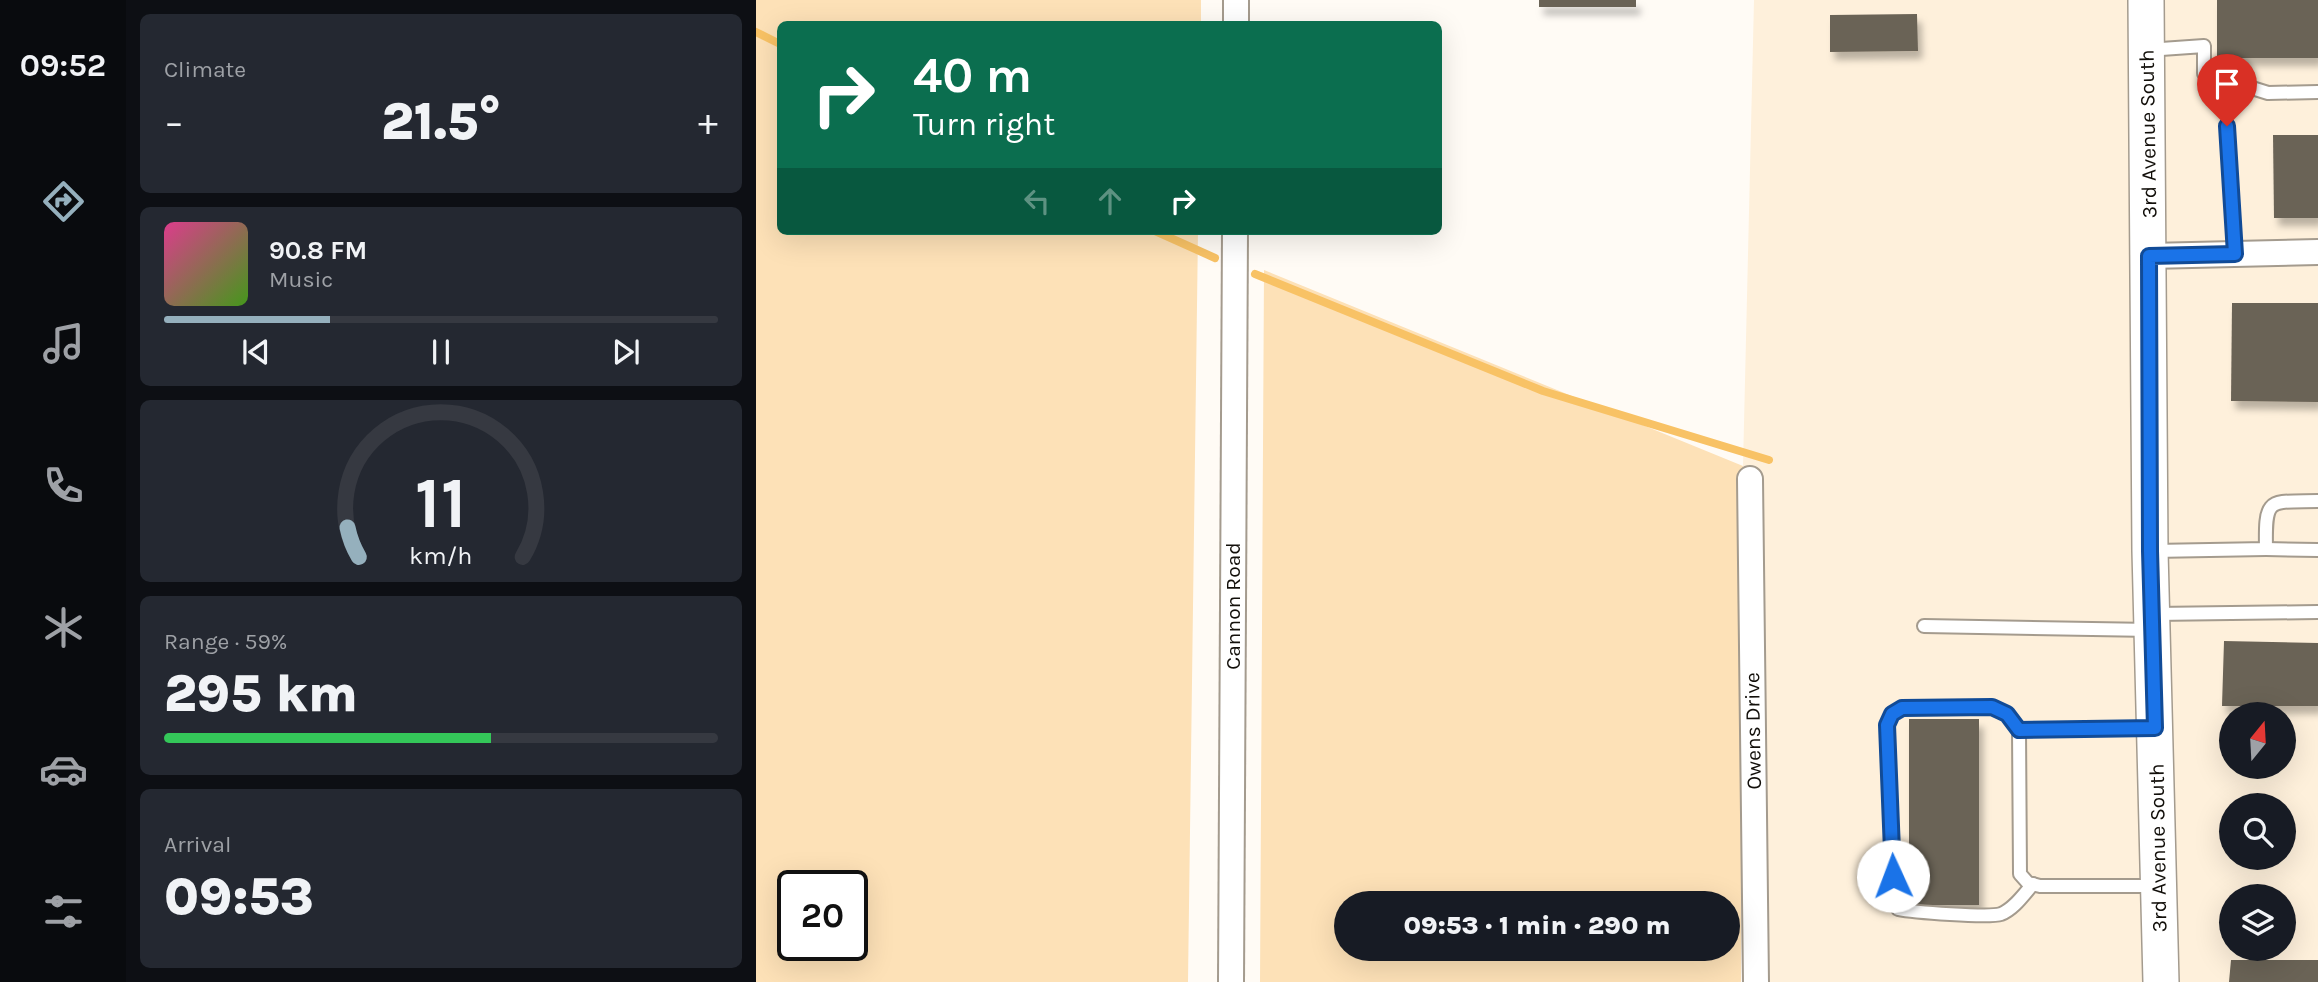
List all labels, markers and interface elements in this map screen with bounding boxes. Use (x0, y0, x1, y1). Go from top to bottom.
text: 09:52 (20, 47, 106, 84)
text: 40 m (913, 47, 1032, 104)
icon: right (798, 49, 889, 140)
street label: 3rd Avenue South (2135, 49, 2161, 219)
pin (2197, 54, 2257, 126)
text: Climate (164, 56, 246, 83)
icon: arrive (2208, 65, 2246, 103)
text: 21.5° (381, 91, 501, 152)
text: − (164, 100, 184, 145)
text: + (698, 100, 718, 145)
text: Turn right (913, 106, 1055, 143)
icon: directions (39, 177, 88, 226)
icon: left (1018, 182, 1056, 220)
icon: ahead (1091, 182, 1129, 220)
icon: right (1164, 182, 1202, 220)
text: 90.8 FM (269, 235, 367, 266)
text: Music (269, 266, 333, 293)
icon: music (39, 319, 88, 368)
icon: previous (237, 333, 275, 371)
icon: pause (422, 333, 460, 371)
icon: next (607, 333, 645, 371)
text: 11 (415, 460, 467, 545)
icon: phone (39, 461, 88, 510)
text: km/h (409, 541, 473, 570)
street label: Cannon Road (1221, 542, 1245, 670)
icon: climate (39, 603, 88, 652)
text: Range · 59% (164, 628, 287, 655)
text: 295 km (164, 663, 358, 724)
street label: Owens Drive (1740, 672, 1766, 790)
north arrow (2219, 702, 2296, 779)
map controls (2219, 702, 2296, 961)
icon: car (39, 745, 88, 794)
street label: 3rd Avenue South (2145, 763, 2171, 933)
button: search (2219, 793, 2296, 870)
text: Arrival (164, 831, 231, 858)
position arrow (1856, 839, 1930, 913)
text: 09:53 (164, 866, 314, 927)
speed limit sign: 20 (777, 870, 868, 961)
button: layers (2219, 884, 2296, 961)
icon: filters (39, 887, 88, 936)
text: 09:53 · 1 min · 290 m (1404, 910, 1670, 941)

